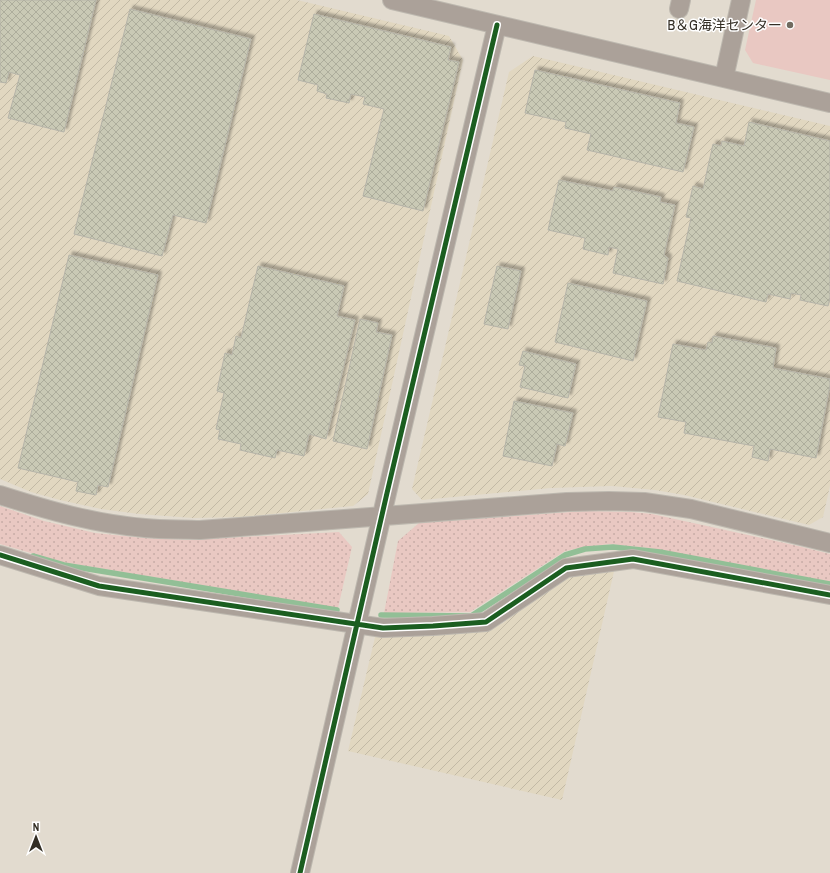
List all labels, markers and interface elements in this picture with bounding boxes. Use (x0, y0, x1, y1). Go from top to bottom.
place label: B＆G海洋センター (667, 16, 782, 34)
marker: B＆G海洋センター (785, 20, 795, 30)
north arrow (16, 817, 56, 857)
text: N (33, 820, 39, 834)

